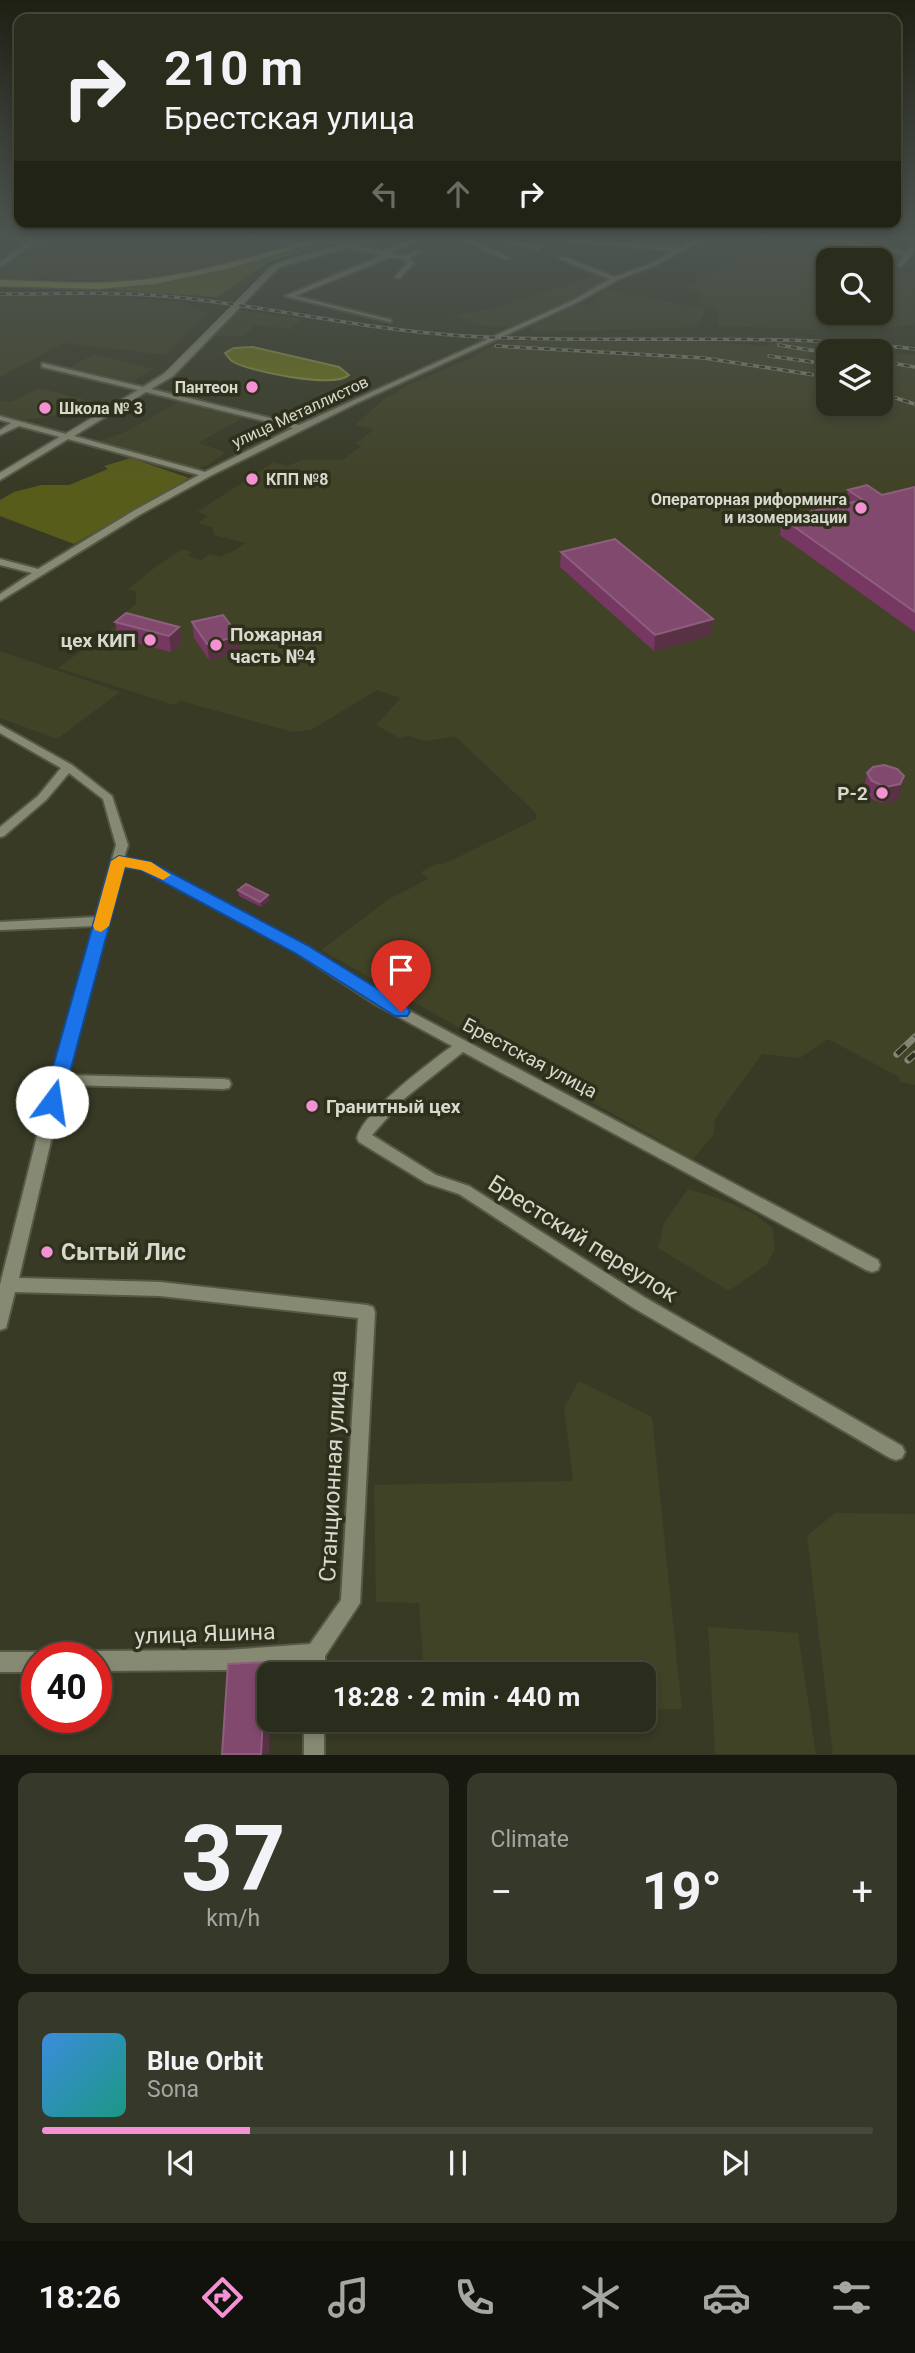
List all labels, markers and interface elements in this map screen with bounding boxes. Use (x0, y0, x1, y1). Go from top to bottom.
text: 210 m (164, 40, 303, 97)
icon: right (49, 42, 140, 133)
text: Брестская улица (164, 99, 415, 137)
icon: left (366, 175, 404, 213)
icon: ahead (439, 175, 477, 213)
icon: right (512, 175, 550, 213)
map controls (816, 248, 893, 416)
button: search (816, 248, 893, 325)
button: layers (816, 339, 893, 416)
street label: улица Металлистов (229, 372, 371, 452)
place label: Пантеон (175, 378, 238, 397)
marker: Пантеон (244, 379, 260, 395)
place label: Школа № 3 (59, 399, 143, 418)
marker: Школа № 3 (37, 400, 53, 416)
place label: КПП №8 (266, 470, 328, 489)
marker: КПП №8 (244, 471, 260, 487)
place label: Операторная риформинга и изомеризации (651, 490, 847, 527)
marker: Операторная риформинга и изомеризации (853, 500, 869, 516)
place label: Пожарная часть №4 (230, 623, 323, 668)
place label: цех КИП (61, 629, 136, 652)
marker: цех КИП (142, 632, 158, 648)
marker: Пожарная часть №4 (208, 637, 224, 653)
place label: Р-2 (837, 782, 868, 805)
marker: Р-2 (874, 785, 890, 801)
pin (371, 940, 431, 1012)
icon: arrive (382, 951, 420, 989)
street label: Брестская улица (459, 1013, 601, 1103)
position arrow (15, 1065, 89, 1139)
place label: Гранитный цех (326, 1095, 461, 1118)
marker: Гранитный цех (304, 1098, 320, 1114)
street label: Брестский переулок (483, 1170, 683, 1309)
place label: Сытый Лис (61, 1239, 186, 1266)
marker: Сытый Лис (39, 1244, 55, 1260)
street label: Станционная улица (314, 1369, 352, 1583)
street label: улица Яшина (134, 1618, 276, 1650)
speed limit sign: 40 (21, 1642, 112, 1733)
text: 18:28 · 2 min · 440 m (333, 1682, 580, 1712)
text: 37 (181, 1806, 285, 1912)
text: Climate (491, 1826, 569, 1853)
text: 19° (642, 1861, 722, 1922)
text: − (491, 1870, 512, 1914)
text: + (851, 1870, 873, 1914)
text: km/h (206, 1905, 260, 1932)
text: Blue Orbit (147, 2046, 263, 2076)
text: Sona (147, 2076, 199, 2103)
icon: previous (162, 2144, 200, 2182)
icon: pause (439, 2144, 477, 2182)
icon: next (716, 2144, 754, 2182)
icon: directions (198, 2273, 247, 2322)
icon: music (324, 2273, 373, 2322)
icon: phone (450, 2273, 499, 2322)
icon: climate (576, 2273, 625, 2322)
icon: car (702, 2273, 751, 2322)
icon: filters (827, 2273, 876, 2322)
text: 18:26 (38, 2278, 121, 2316)

